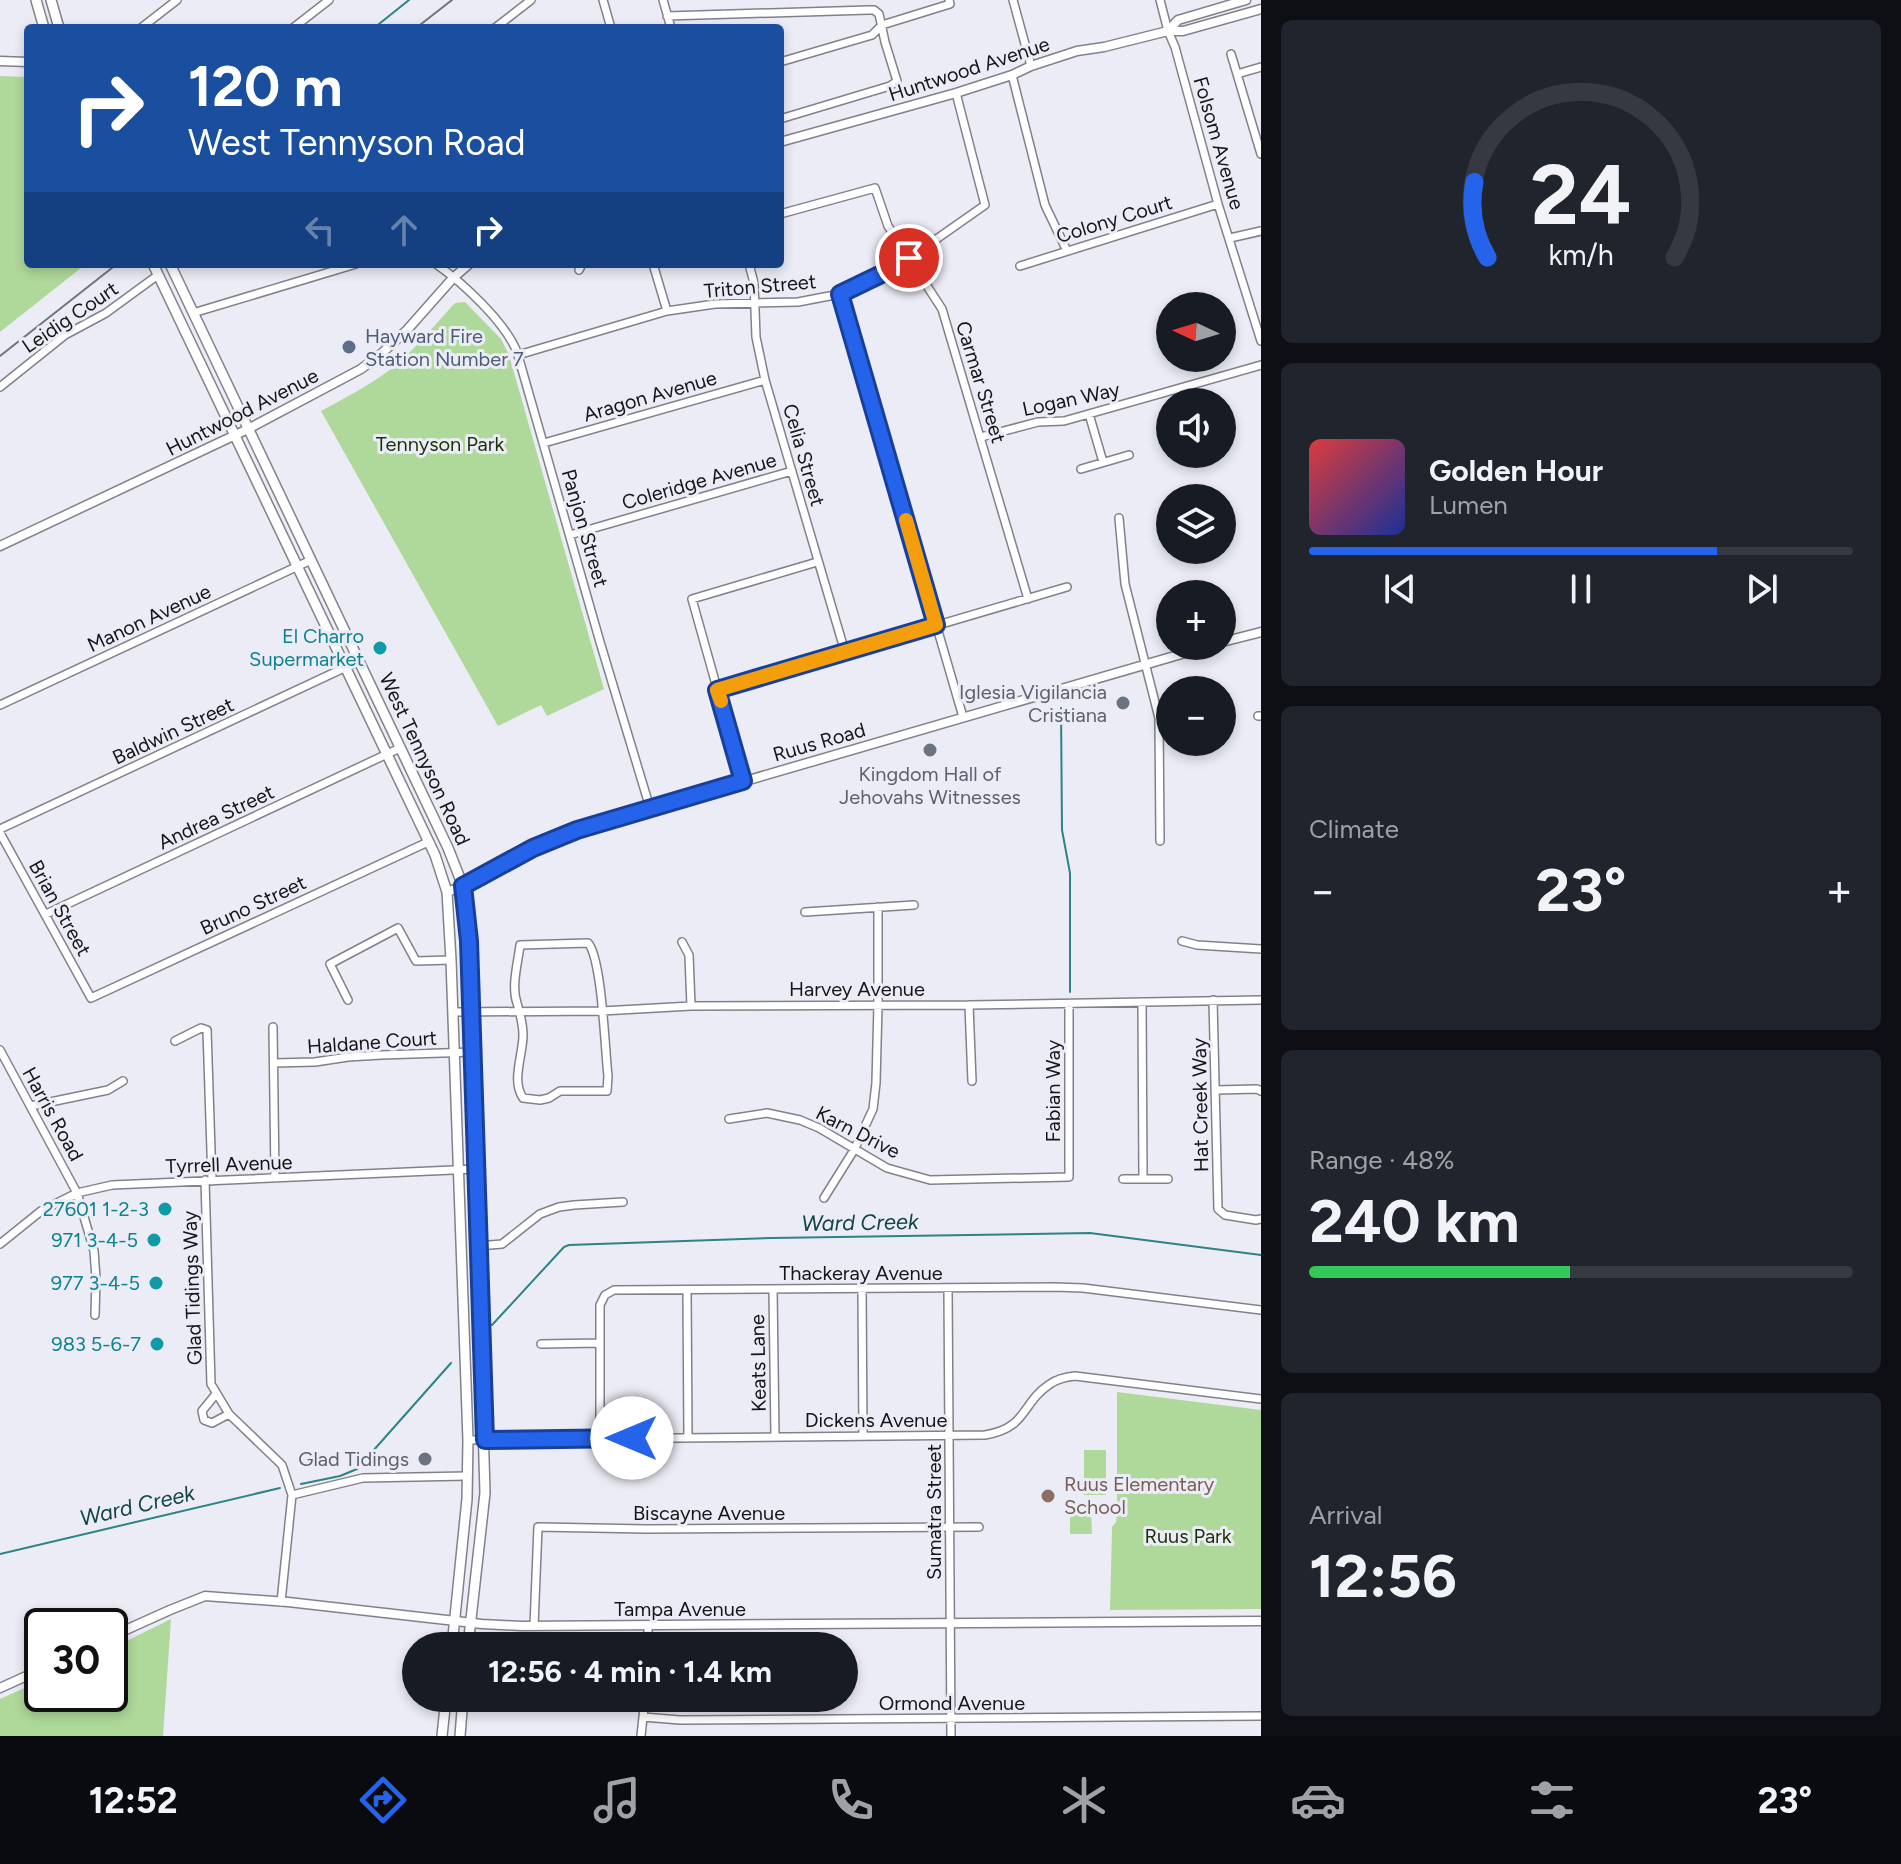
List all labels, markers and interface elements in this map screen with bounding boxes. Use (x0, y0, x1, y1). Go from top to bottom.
street label: Huntwood Avenue (885, 32, 1053, 106)
text: 120 m (188, 53, 343, 120)
icon: right (56, 56, 160, 160)
street label: Folsom Avenue (1189, 74, 1249, 212)
text: West Tennyson Road (188, 121, 526, 164)
text: 24 (1531, 144, 1631, 244)
street label: Colony Court (1053, 190, 1175, 248)
icon: left (298, 208, 342, 252)
icon: ahead (382, 208, 426, 252)
icon: right (466, 208, 510, 252)
pin (875, 224, 943, 292)
icon: arrive (887, 236, 931, 280)
text: km/h (1548, 238, 1614, 272)
street label: Triton Street (703, 269, 817, 303)
street label: Leidig Court (17, 276, 123, 358)
north arrow (1156, 292, 1236, 372)
map controls (1156, 292, 1236, 756)
street label: Carmar Street (951, 318, 1011, 446)
place label: Hayward Fire Station Number 7 (365, 324, 524, 371)
marker: Hayward Fire Station Number 7 (340, 338, 358, 356)
street label: Huntwood Avenue (162, 363, 322, 461)
street label: Aragon Avenue (581, 365, 720, 426)
street label: Logan Way (1020, 377, 1122, 421)
button: sound (1156, 388, 1236, 468)
street label: Celia Street (778, 401, 830, 509)
park label: Tennyson Park (376, 432, 505, 456)
street label: Coleridge Avenue (619, 447, 779, 515)
text: Golden Hour (1429, 452, 1603, 489)
street label: Panjon Street (557, 466, 613, 590)
button: layers (1156, 484, 1236, 564)
text: Lumen (1429, 489, 1508, 521)
icon: previous (1378, 567, 1422, 611)
icon: pause (1559, 567, 1603, 611)
icon: next (1740, 567, 1784, 611)
street label: Manon Avenue (83, 579, 215, 657)
button: + (1156, 580, 1236, 660)
place label: El Charro Supermarket (249, 624, 364, 671)
marker: El Charro Supermarket (371, 639, 389, 657)
street label: West Tennyson Road (374, 669, 476, 849)
button: − (1156, 676, 1236, 756)
place label: Iglesia Vigilancia Cristiana (959, 680, 1107, 727)
street label: Baldwin Street (109, 692, 237, 770)
marker: Iglesia Vigilancia Cristiana (1114, 694, 1132, 712)
street label: Ruus Road (770, 717, 868, 767)
marker: Kingdom Hall of Jehovahs Witnesses (921, 741, 939, 759)
place label: Kingdom Hall of Jehovahs Witnesses (839, 762, 1021, 809)
street label: Andrea Street (154, 780, 278, 854)
text: Climate (1309, 813, 1399, 845)
text: 23° (1536, 854, 1626, 926)
street label: Brian Street (24, 856, 96, 960)
text: − (1309, 864, 1336, 917)
text: + (1826, 864, 1853, 917)
street label: Bruno Street (196, 870, 310, 940)
street label: Harvey Avenue (789, 977, 925, 1001)
street label: Haldane Court (306, 1025, 438, 1059)
street label: Hat Creek Way (1187, 1037, 1213, 1172)
street label: Fabian Way (1041, 1039, 1065, 1142)
street label: Harris Road (17, 1063, 89, 1165)
street label: Karn Drive (812, 1101, 904, 1163)
text: Range · 48% (1309, 1144, 1455, 1176)
street label: Tyrrell Avenue (165, 1150, 293, 1178)
text: 240 km (1309, 1185, 1519, 1257)
place label: 27601 1-2-3 (43, 1197, 149, 1221)
marker: 27601 1-2-3 (156, 1200, 174, 1218)
water label: Ward Creek (801, 1208, 920, 1237)
street label: Glad Tidings Way (177, 1210, 207, 1366)
place label: 971 3-4-5 (51, 1228, 138, 1252)
marker: 971 3-4-5 (145, 1231, 163, 1249)
street label: Thackeray Avenue (779, 1261, 943, 1285)
place label: 977 3-4-5 (51, 1271, 140, 1295)
marker: 977 3-4-5 (147, 1274, 165, 1292)
street label: Keats Lane (745, 1314, 771, 1412)
place label: 983 5-6-7 (51, 1332, 141, 1356)
marker: 983 5-6-7 (148, 1335, 166, 1353)
position arrow (590, 1396, 674, 1480)
street label: Dickens Avenue (805, 1408, 947, 1432)
street label: Sumatra Street (922, 1444, 946, 1580)
place label: Glad Tidings (298, 1447, 409, 1471)
marker: Glad Tidings (416, 1450, 434, 1468)
place label: Ruus Elementary School (1064, 1472, 1215, 1519)
water label: Ward Creek (77, 1479, 198, 1532)
marker: Ruus Elementary School (1039, 1487, 1057, 1505)
text: Arrival (1309, 1499, 1382, 1531)
street label: Biscayne Avenue (633, 1501, 785, 1525)
park label: Ruus Park (1144, 1524, 1232, 1548)
text: 12:56 (1309, 1540, 1457, 1612)
street label: Tampa Avenue (614, 1597, 746, 1621)
speed limit sign: 30 (24, 1608, 128, 1712)
text: 12:56 · 4 min · 1.4 km (488, 1653, 772, 1690)
street label: Ormond Avenue (879, 1691, 1025, 1715)
icon: directions (355, 1772, 411, 1828)
icon: music (589, 1772, 645, 1828)
icon: phone (823, 1772, 879, 1828)
icon: climate (1056, 1772, 1112, 1828)
icon: car (1290, 1772, 1346, 1828)
icon: filters (1524, 1772, 1580, 1828)
text: 12:52 (89, 1779, 178, 1822)
text: 23° (1758, 1779, 1812, 1822)

